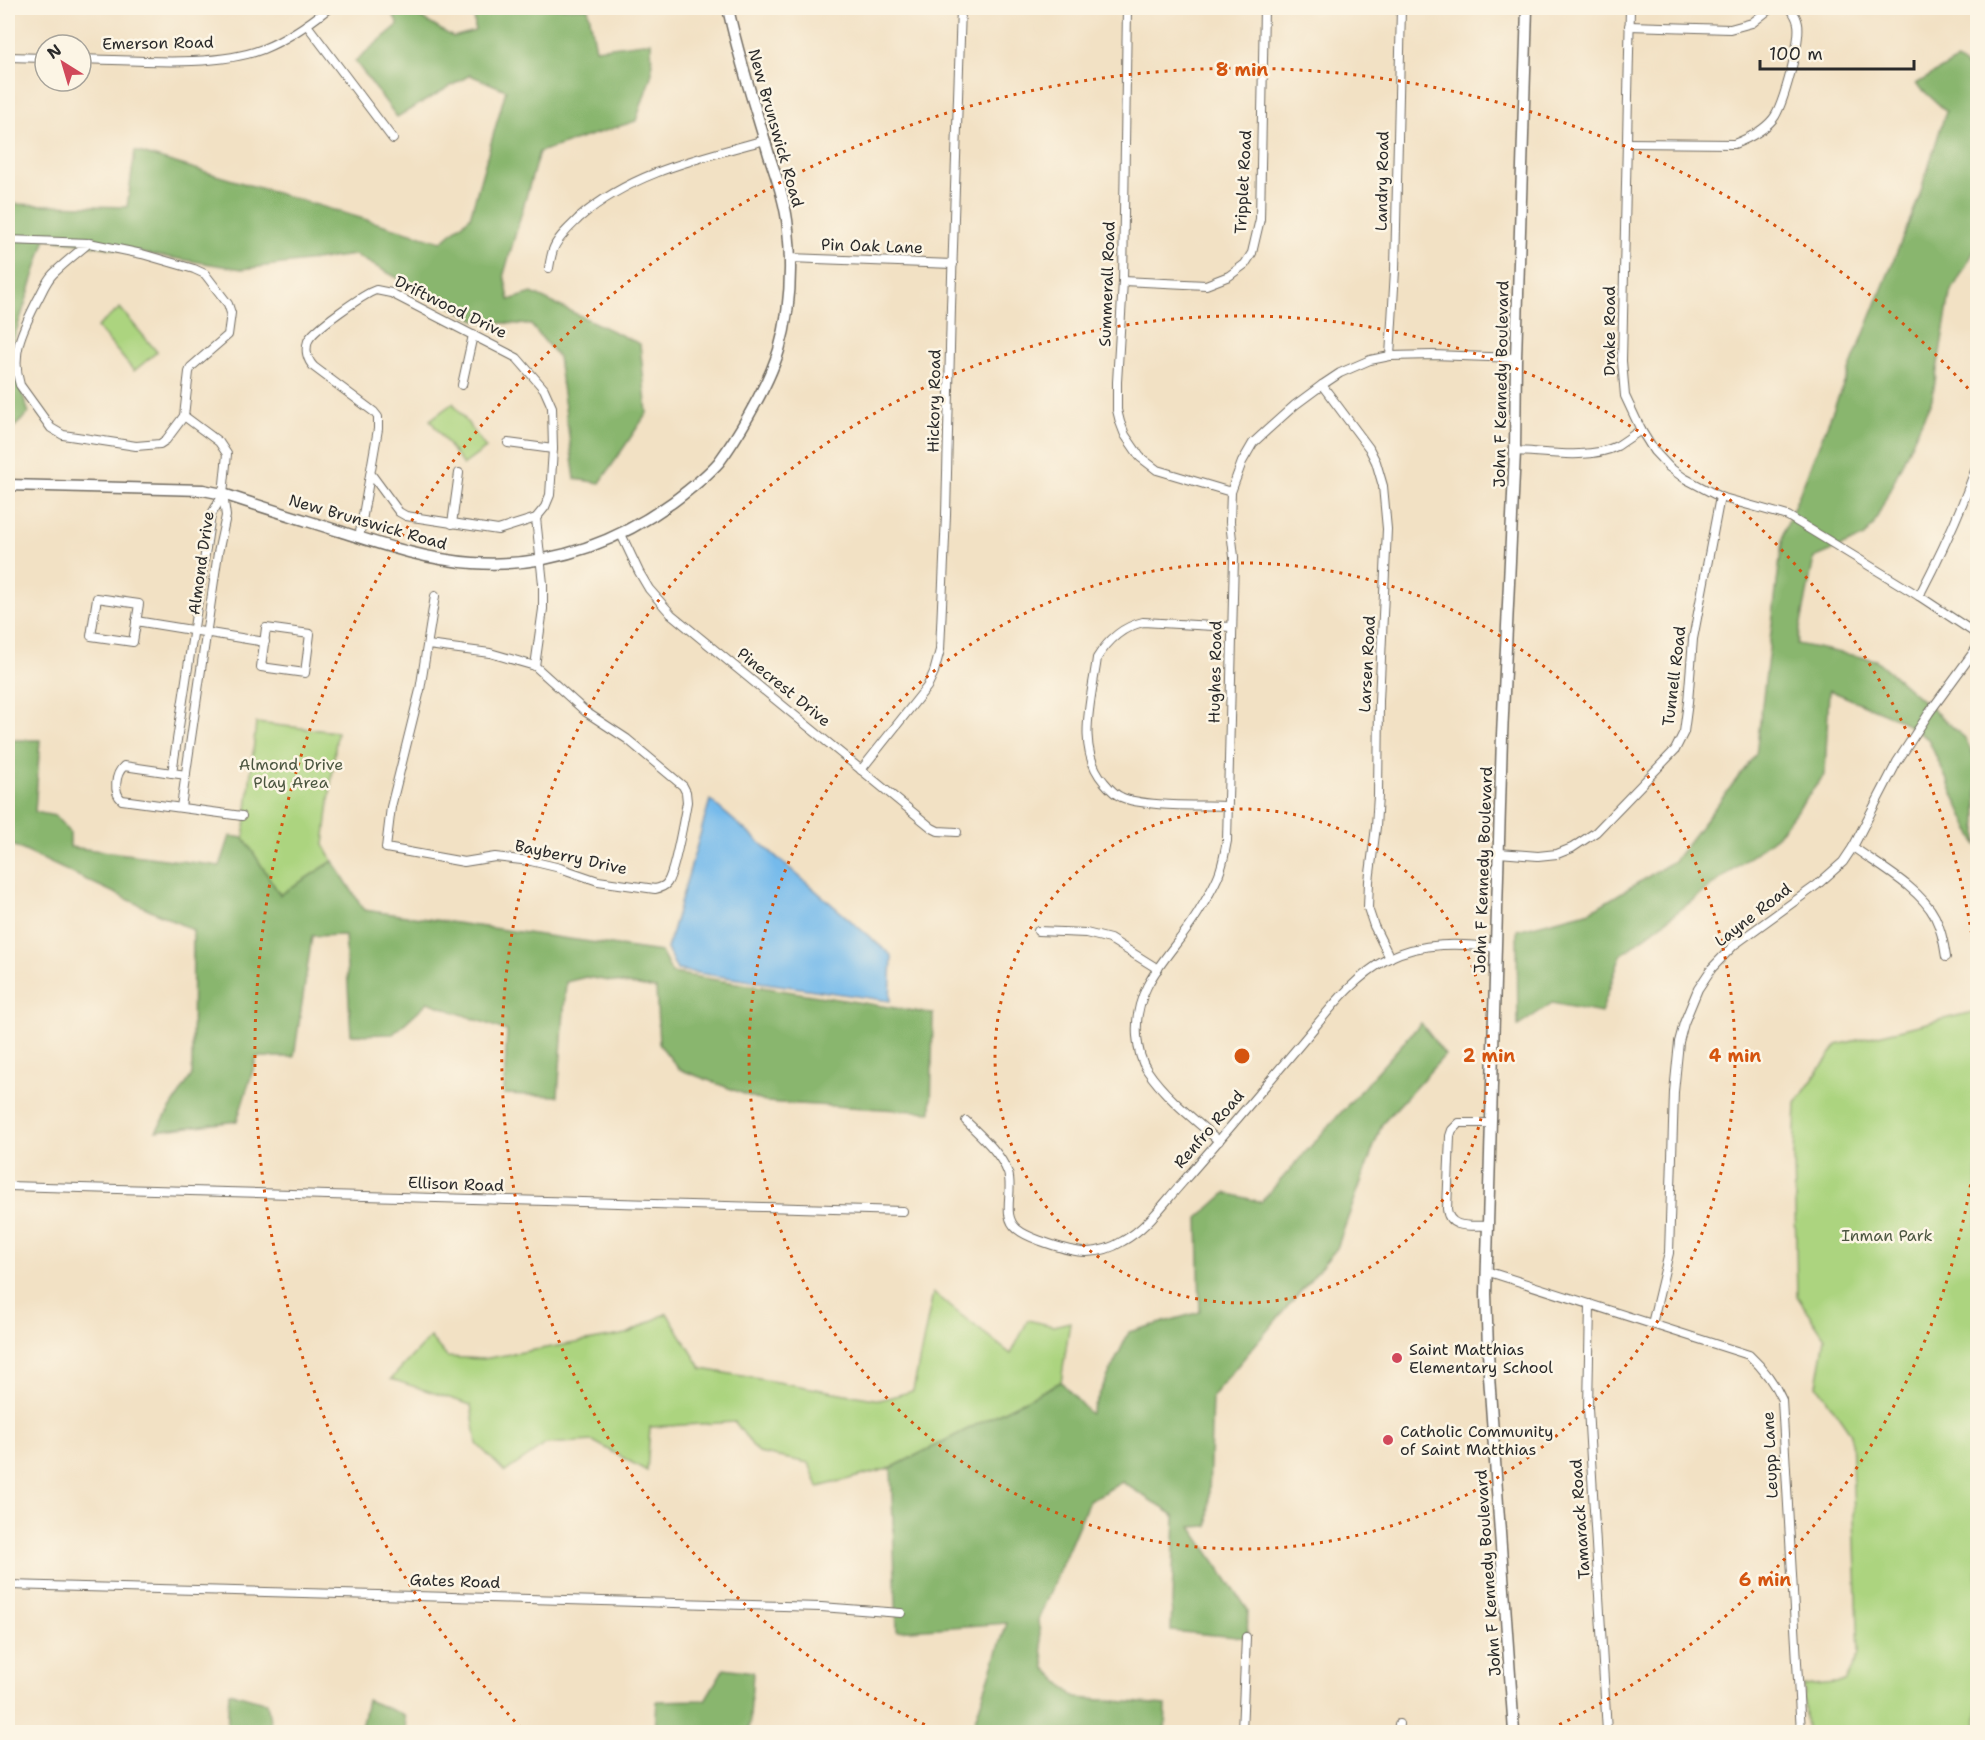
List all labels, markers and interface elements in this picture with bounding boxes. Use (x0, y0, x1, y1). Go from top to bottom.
street label: Emerson Road (102, 32, 214, 54)
north arrow (33, 33, 93, 93)
scale bar (1760, 33, 1914, 71)
text: N (43, 39, 66, 64)
text: 100 m (1769, 42, 1823, 66)
street label: New Brunswick Road (743, 46, 809, 210)
text: 8 min (1216, 58, 1268, 82)
street label: Tripplet Road (1230, 129, 1256, 235)
street label: Landry Road (1371, 131, 1393, 231)
street label: Summerall Road (1094, 221, 1120, 347)
street label: Pin Oak Lane (821, 234, 923, 258)
street label: Driftwood Drive (391, 271, 511, 343)
street label: John F Kennedy Boulevard (1489, 280, 1513, 488)
street label: Drake Road (1599, 286, 1620, 376)
street label: Hickory Road (923, 349, 945, 453)
street label: New Brunswick Road (286, 489, 450, 555)
street label: Almond Drive (183, 510, 219, 616)
street label: Larsen Road (1354, 615, 1380, 713)
street label: Hughes Road (1204, 620, 1226, 724)
street label: Tunnell Road (1657, 625, 1691, 727)
street label: Pinecrest Drive (733, 643, 835, 731)
park label: Almond Drive Play Area (239, 754, 343, 793)
street label: John F Kennedy Boulevard (1469, 766, 1497, 974)
street label: Bayberry Drive (513, 835, 629, 879)
street label: Layne Road (1710, 878, 1796, 952)
text: 2 min (1463, 1044, 1515, 1068)
text: 4 min (1709, 1044, 1761, 1068)
centre of rings (1232, 1046, 1252, 1066)
street label: Renfro Road (1169, 1086, 1249, 1172)
street label: Ellison Road (408, 1172, 504, 1196)
park label: Inman Park (1841, 1225, 1933, 1246)
place label: Saint Matthias Elementary School (1409, 1339, 1553, 1378)
marker: Saint Matthias Elementary School (1390, 1351, 1404, 1365)
street label: Leupp Lane (1757, 1411, 1783, 1499)
place label: Catholic Community of Saint Matthias (1400, 1421, 1554, 1460)
marker: Catholic Community of Saint Matthias (1381, 1433, 1395, 1447)
street label: Tamarack Road (1565, 1458, 1595, 1580)
street label: John F Kennedy Boulevard (1470, 1469, 1506, 1677)
text: 6 min (1739, 1568, 1791, 1592)
street label: Gates Road (409, 1569, 501, 1593)

